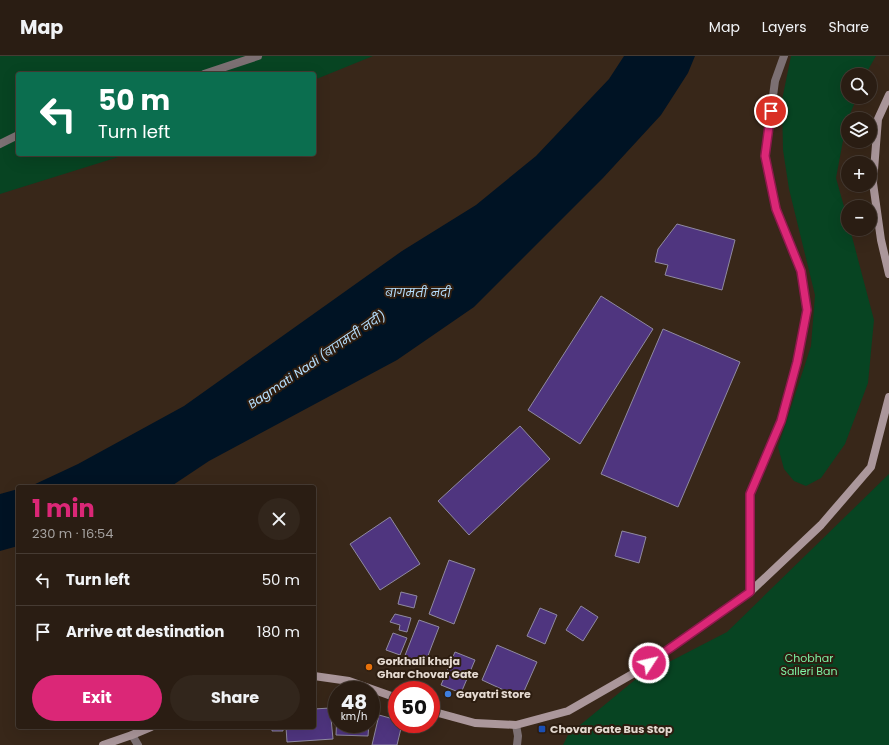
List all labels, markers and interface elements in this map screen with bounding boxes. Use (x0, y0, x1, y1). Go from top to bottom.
text: Map (20, 14, 63, 41)
text: Map (709, 17, 740, 37)
text: Layers (762, 17, 806, 37)
text: Share (828, 17, 869, 37)
map controls (841, 68, 877, 236)
button: search (841, 68, 877, 104)
text: 50 m (98, 81, 170, 120)
icon: left (32, 88, 84, 140)
pin (754, 94, 788, 128)
icon: arrive (760, 100, 782, 122)
button: layers (841, 112, 877, 148)
text: Turn left (98, 119, 170, 144)
button: + (841, 156, 877, 192)
button: − (841, 200, 877, 236)
water label: बागमती नदी (385, 284, 452, 301)
water label: Bagmati Nadi (बागमती नदी) (244, 307, 389, 412)
text: 1 min (32, 492, 95, 525)
button: close (258, 498, 300, 540)
text: 230 m · 16:54 (32, 524, 113, 543)
icon: left (32, 569, 54, 591)
text: Turn left (66, 569, 130, 590)
text: 50 m (262, 569, 300, 590)
icon: arrive (32, 621, 54, 643)
text: Arrive at destination (66, 621, 224, 642)
text: 180 m (257, 621, 300, 642)
position arrow (628, 642, 670, 684)
park label: Chobhar Salleri Ban (780, 650, 838, 679)
place label: Gorkhali khaja Ghar Chovar Gate (377, 653, 479, 682)
marker: Gorkhali khaja Ghar Chovar Gate (364, 662, 374, 672)
button: Exit (32, 675, 162, 721)
button: Share (170, 675, 300, 721)
speed limit sign: 50 (388, 681, 440, 733)
place label: Gayatri Store (456, 686, 531, 702)
text: 48 (341, 688, 367, 716)
marker: Gayatri Store (443, 689, 453, 699)
text: km/h (341, 709, 367, 724)
place label: Chovar Gate Bus Stop (550, 721, 673, 737)
marker: Chovar Gate Bus Stop (537, 724, 547, 734)

